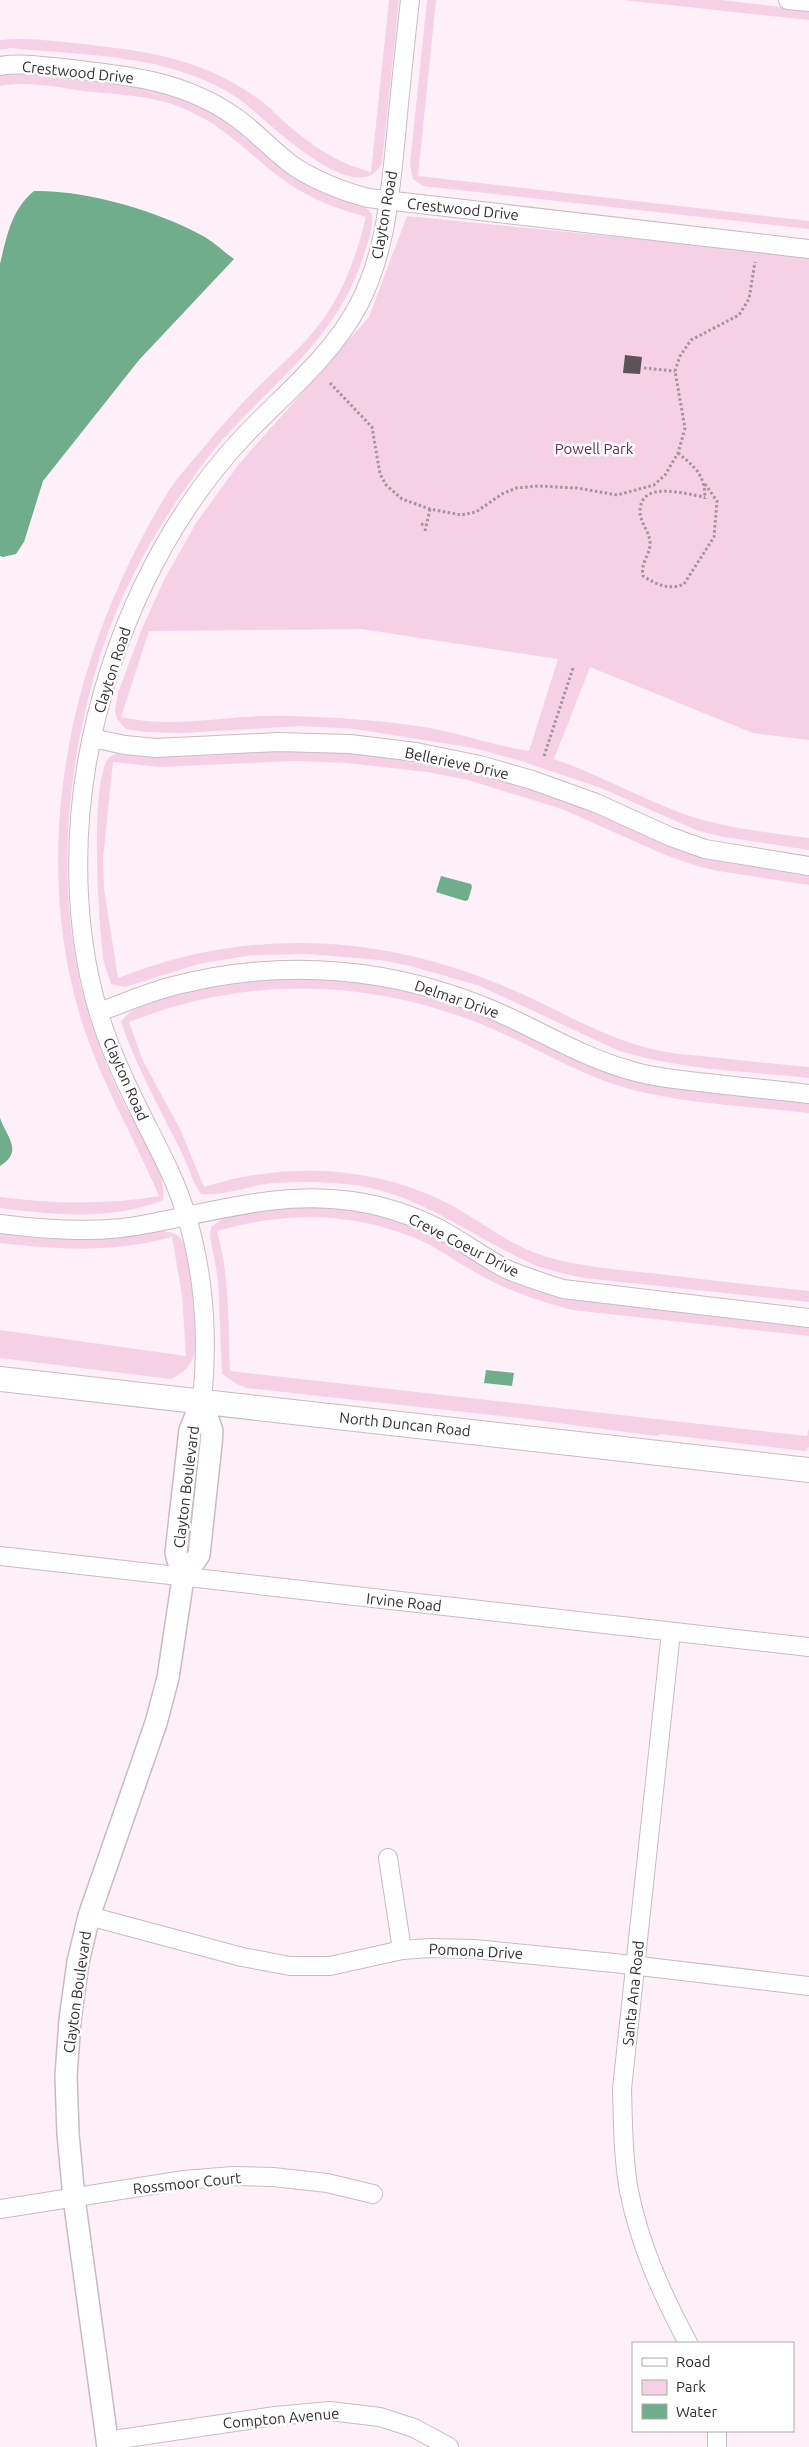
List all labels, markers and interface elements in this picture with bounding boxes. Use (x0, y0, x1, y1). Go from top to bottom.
street label: Crestwood Drive (21, 58, 135, 86)
street label: Clayton Road (368, 170, 400, 260)
street label: Crestwood Drive (406, 195, 520, 223)
park label: Powell Park (555, 440, 634, 457)
street label: Clayton Road (90, 625, 134, 715)
street label: Bellerieve Drive (403, 744, 511, 782)
street label: Delmar Drive (413, 977, 501, 1021)
street label: Clayton Road (100, 1035, 152, 1123)
street label: Creve Coeur Drive (406, 1210, 522, 1280)
street label: North Duncan Road (338, 1409, 472, 1439)
street label: Clayton Boulevard (170, 1425, 202, 1549)
street label: Irvine Road (365, 1590, 443, 1614)
street label: Clayton Boulevard (60, 1930, 94, 2054)
street label: Pomona Drive (428, 1940, 524, 1962)
street label: Santa Ana Road (619, 1940, 647, 2046)
street label: Rossmoor Court (132, 2169, 242, 2197)
legend (632, 2342, 794, 2432)
text: Road (676, 2353, 711, 2370)
text: Park (676, 2378, 706, 2395)
text: Water (676, 2403, 717, 2420)
street label: Compton Avenue (222, 2404, 340, 2432)

